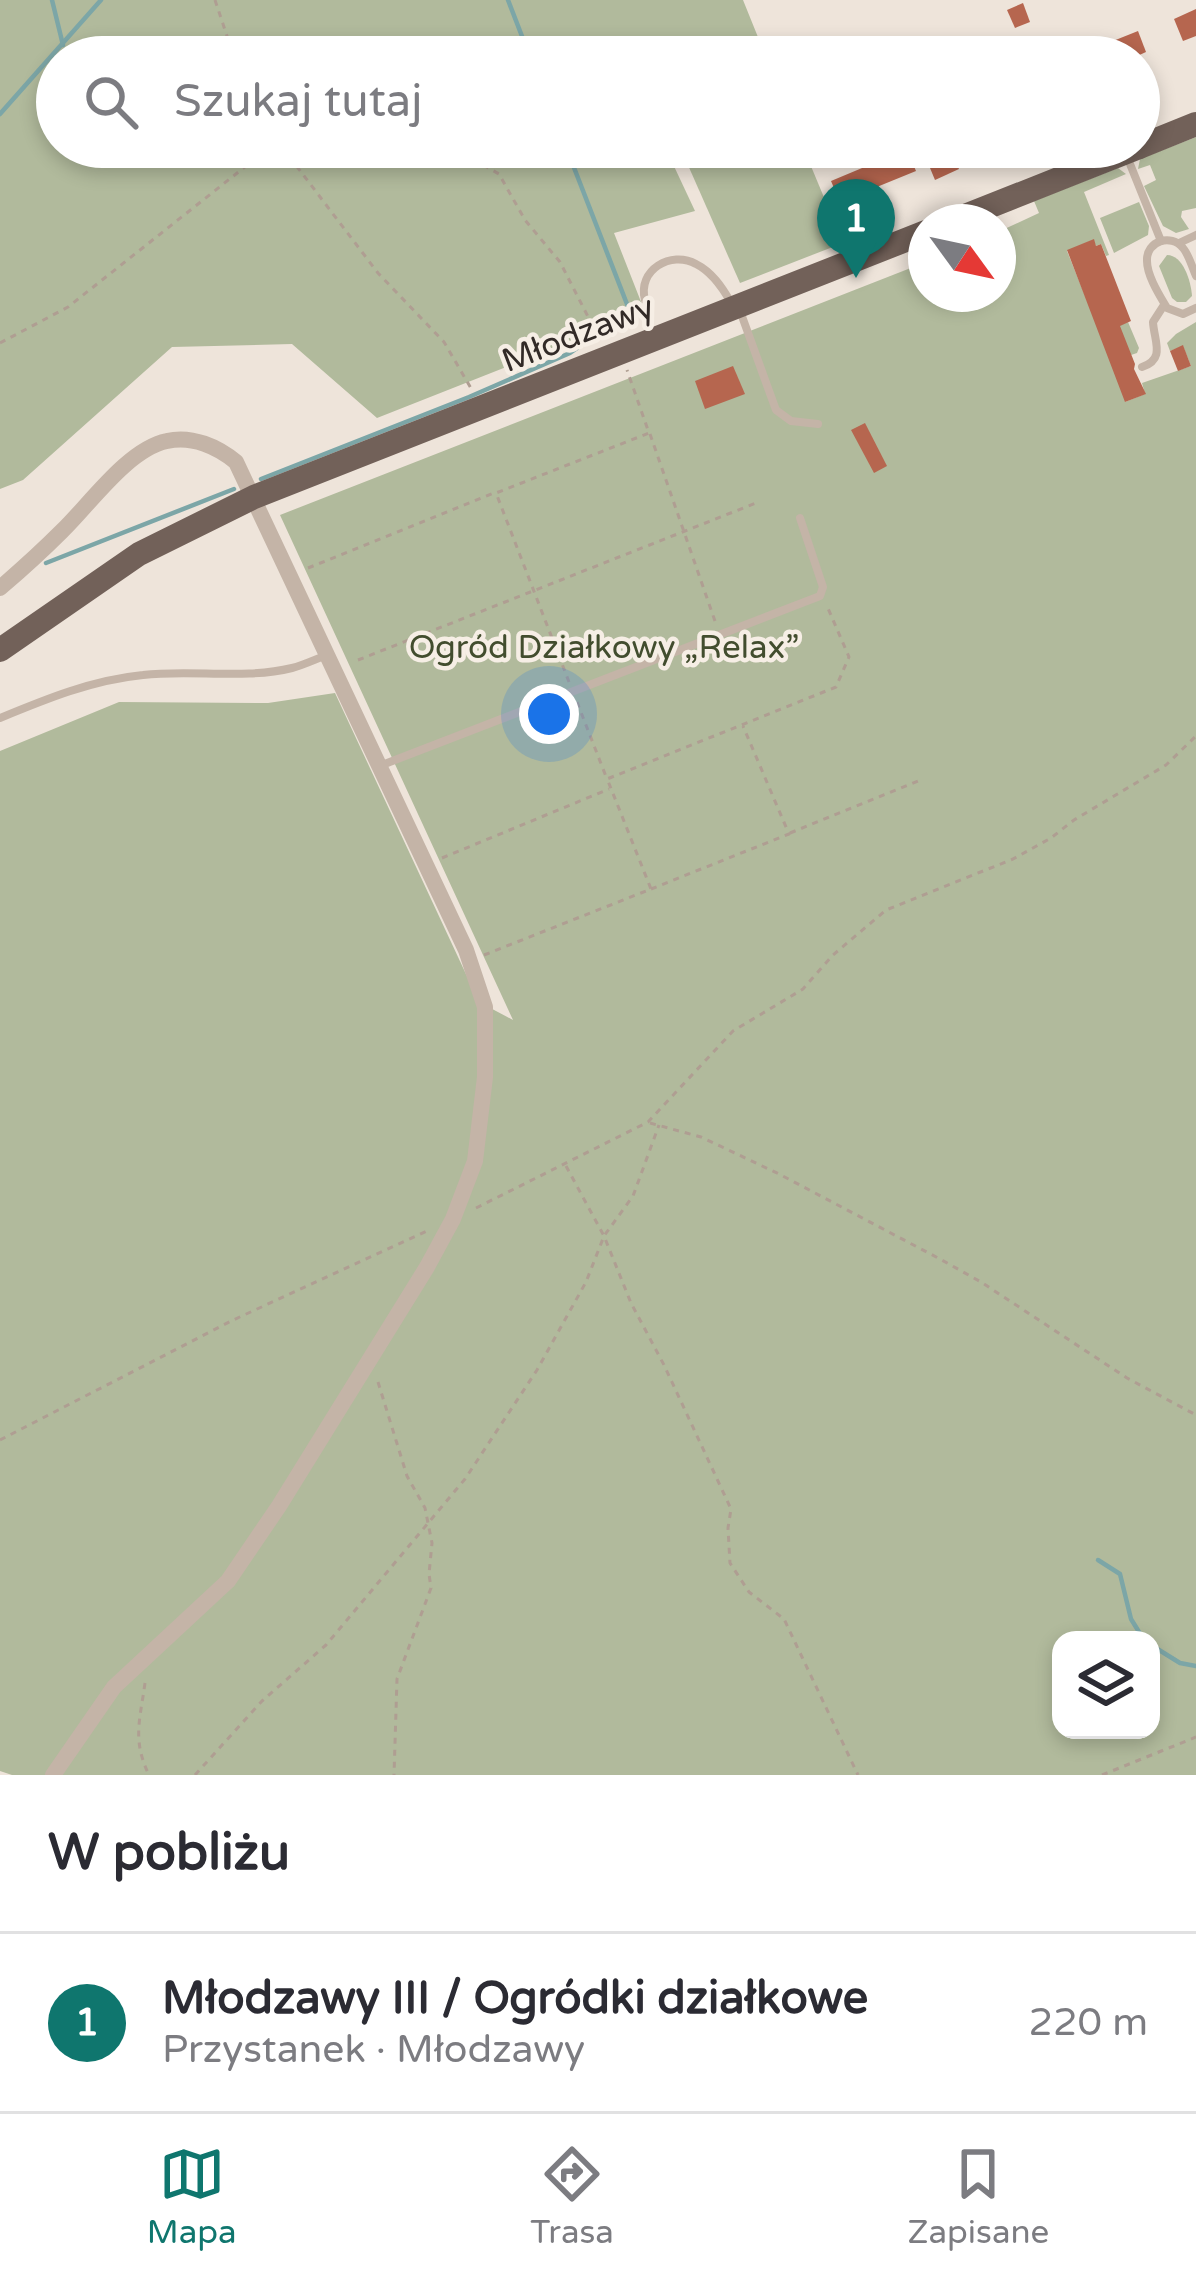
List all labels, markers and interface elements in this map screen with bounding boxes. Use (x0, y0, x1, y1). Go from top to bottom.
search box (36, 36, 1160, 168)
icon: search (78, 69, 144, 135)
text: Szukaj tutaj (174, 75, 423, 129)
pin: 1 (817, 179, 895, 278)
north arrow (908, 204, 1016, 312)
street label: Młodzawy (496, 287, 660, 381)
park label: Ogród Działkowy „Relax” (409, 628, 799, 667)
your location (519, 684, 579, 744)
map controls (1052, 1631, 1160, 1739)
button: layers (1052, 1631, 1160, 1739)
text: W pobliżu (48, 1822, 290, 1884)
text: Młodzawy III / Ogródki działkowe (162, 1972, 868, 2026)
text: 1 (75, 1999, 99, 2046)
text: 220 m (1029, 1999, 1148, 2046)
text: Przystanek · Młodzawy (162, 2026, 585, 2073)
tab: Mapa (147, 2141, 237, 2252)
tab: Trasa (530, 2141, 614, 2252)
tab: Zapisane (907, 2141, 1049, 2252)

